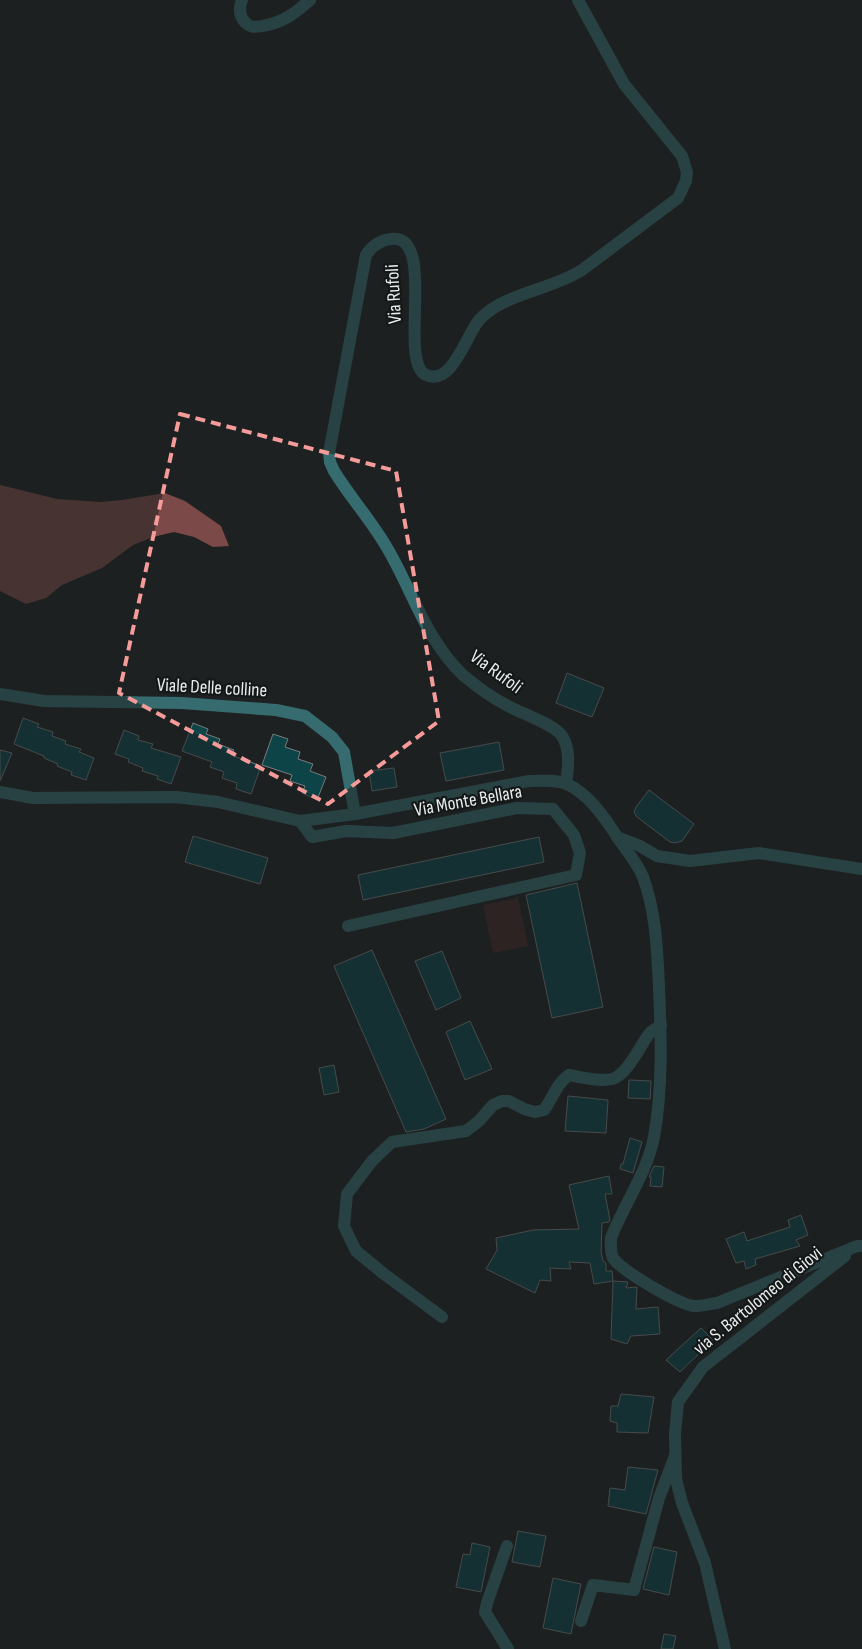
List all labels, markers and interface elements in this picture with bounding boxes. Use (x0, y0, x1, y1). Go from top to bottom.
street label: Via Rufoli (381, 264, 407, 324)
street label: Via Rufoli (465, 645, 527, 699)
street label: Viale Delle colline (156, 674, 268, 702)
street label: Via Monte Bellara (412, 780, 524, 822)
street label: via S. Bartolomeo di Giovi (689, 1242, 827, 1360)

